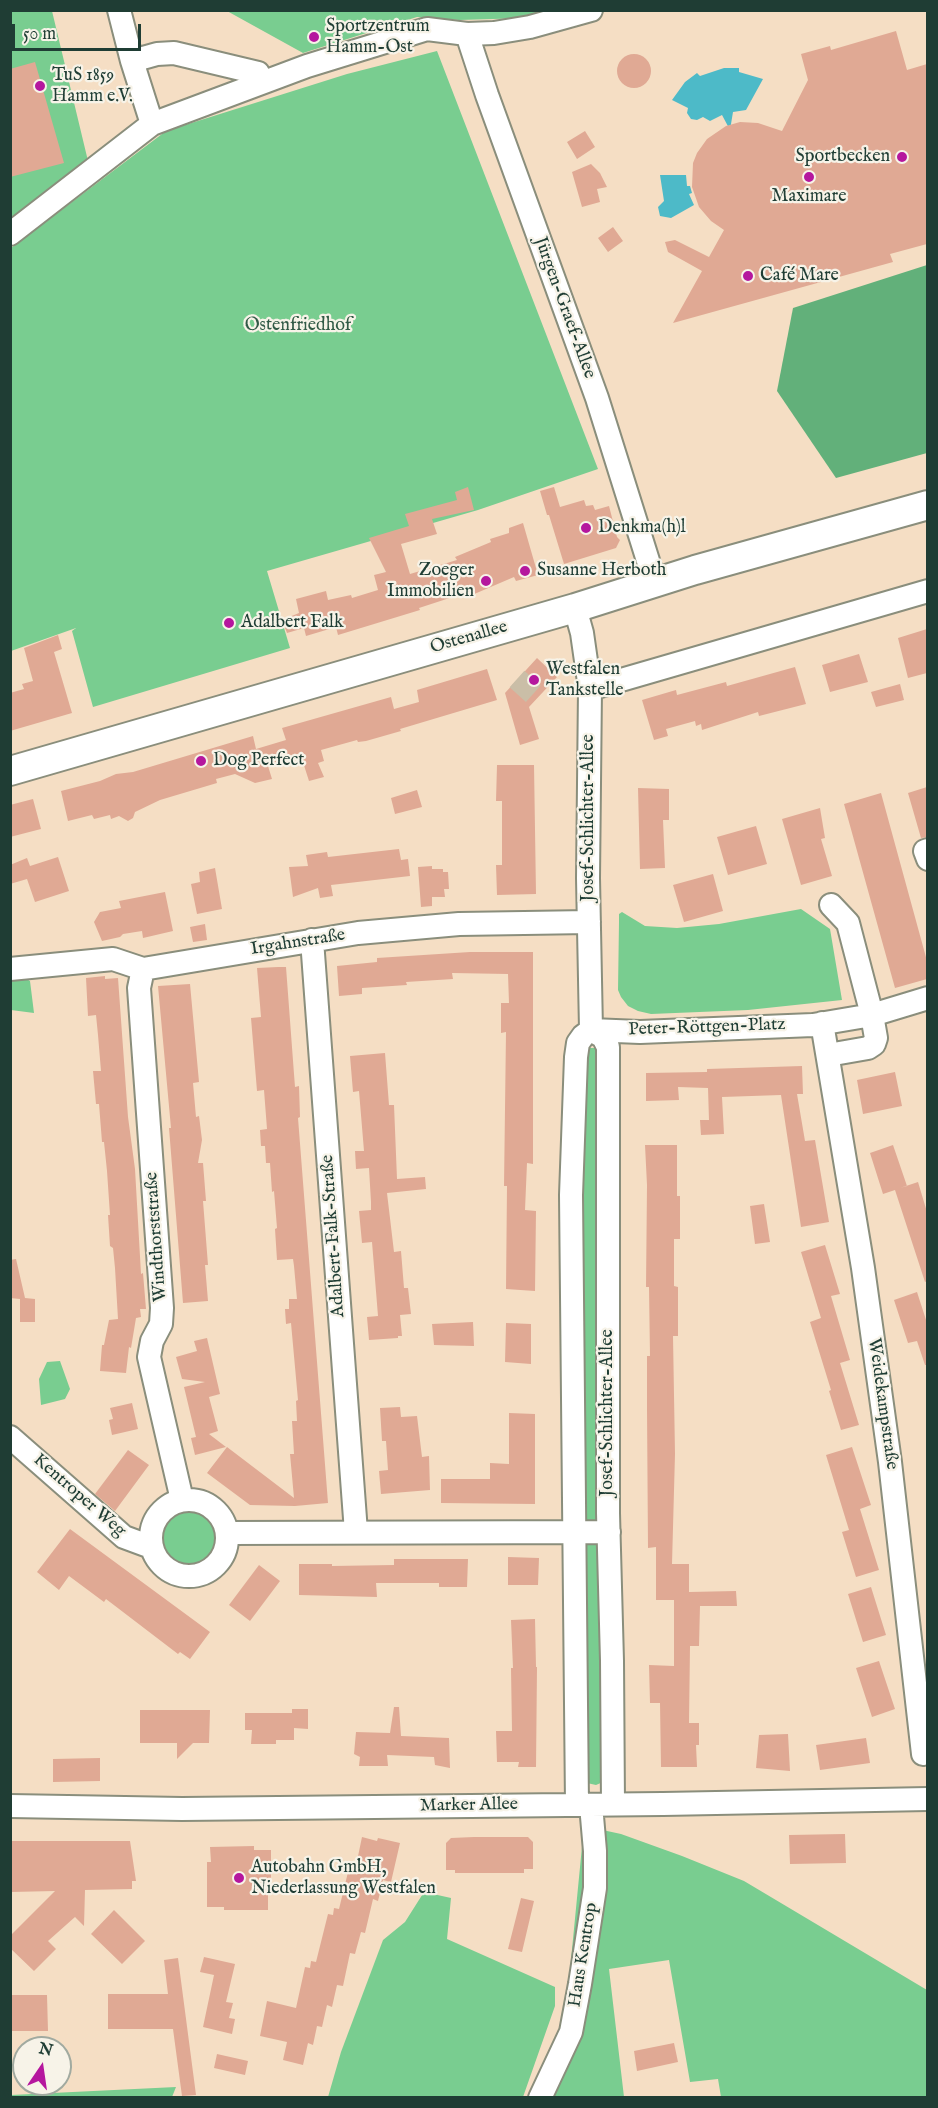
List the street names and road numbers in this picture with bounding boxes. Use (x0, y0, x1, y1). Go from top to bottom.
street label: Jürgen-Graef-Allee (528, 234, 600, 382)
street label: Ostenallee (428, 617, 510, 659)
street label: Josef-Schlichter-Allee (578, 734, 600, 902)
street label: Irgahnstraße (249, 925, 347, 961)
street label: Peter-Röttgen-Platz (628, 1014, 786, 1042)
street label: Adalbert-Falk-Straße (318, 1154, 350, 1318)
street label: Windthorststraße (142, 1171, 172, 1303)
street label: Josef-Schlichter-Allee (597, 1329, 619, 1497)
street label: Weidekampstraße (862, 1337, 902, 1471)
street label: Kentroper Weg (28, 1450, 130, 1542)
street label: Marker Allee (420, 1794, 518, 1818)
street label: Haus Kentrop (565, 1901, 603, 2009)

